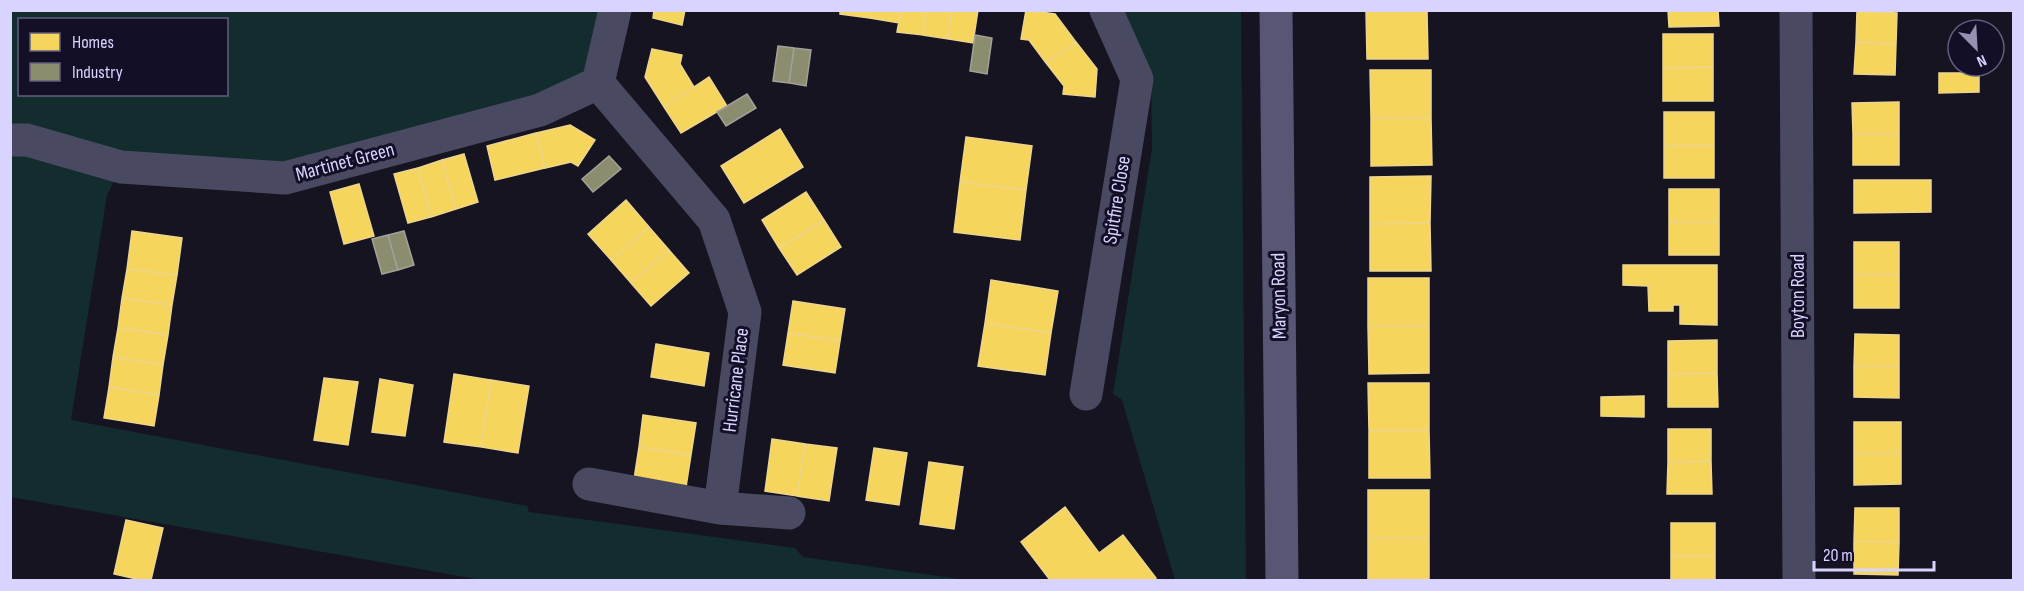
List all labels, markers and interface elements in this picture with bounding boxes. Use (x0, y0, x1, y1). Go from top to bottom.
legend (18, 18, 228, 96)
north arrow (1946, 18, 2006, 78)
text: Homes (72, 32, 114, 53)
text: N (1974, 50, 1989, 71)
text: Industry (72, 62, 123, 83)
street label: Martinet Green (293, 137, 397, 187)
street label: Spitfire Close (1098, 154, 1136, 246)
street label: Maryon Road (1266, 253, 1292, 339)
street label: Boyton Road (1786, 254, 1810, 338)
street label: Hurricane Place (718, 327, 754, 433)
scale bar (1814, 534, 1934, 572)
text: 20 m (1823, 545, 1853, 566)

